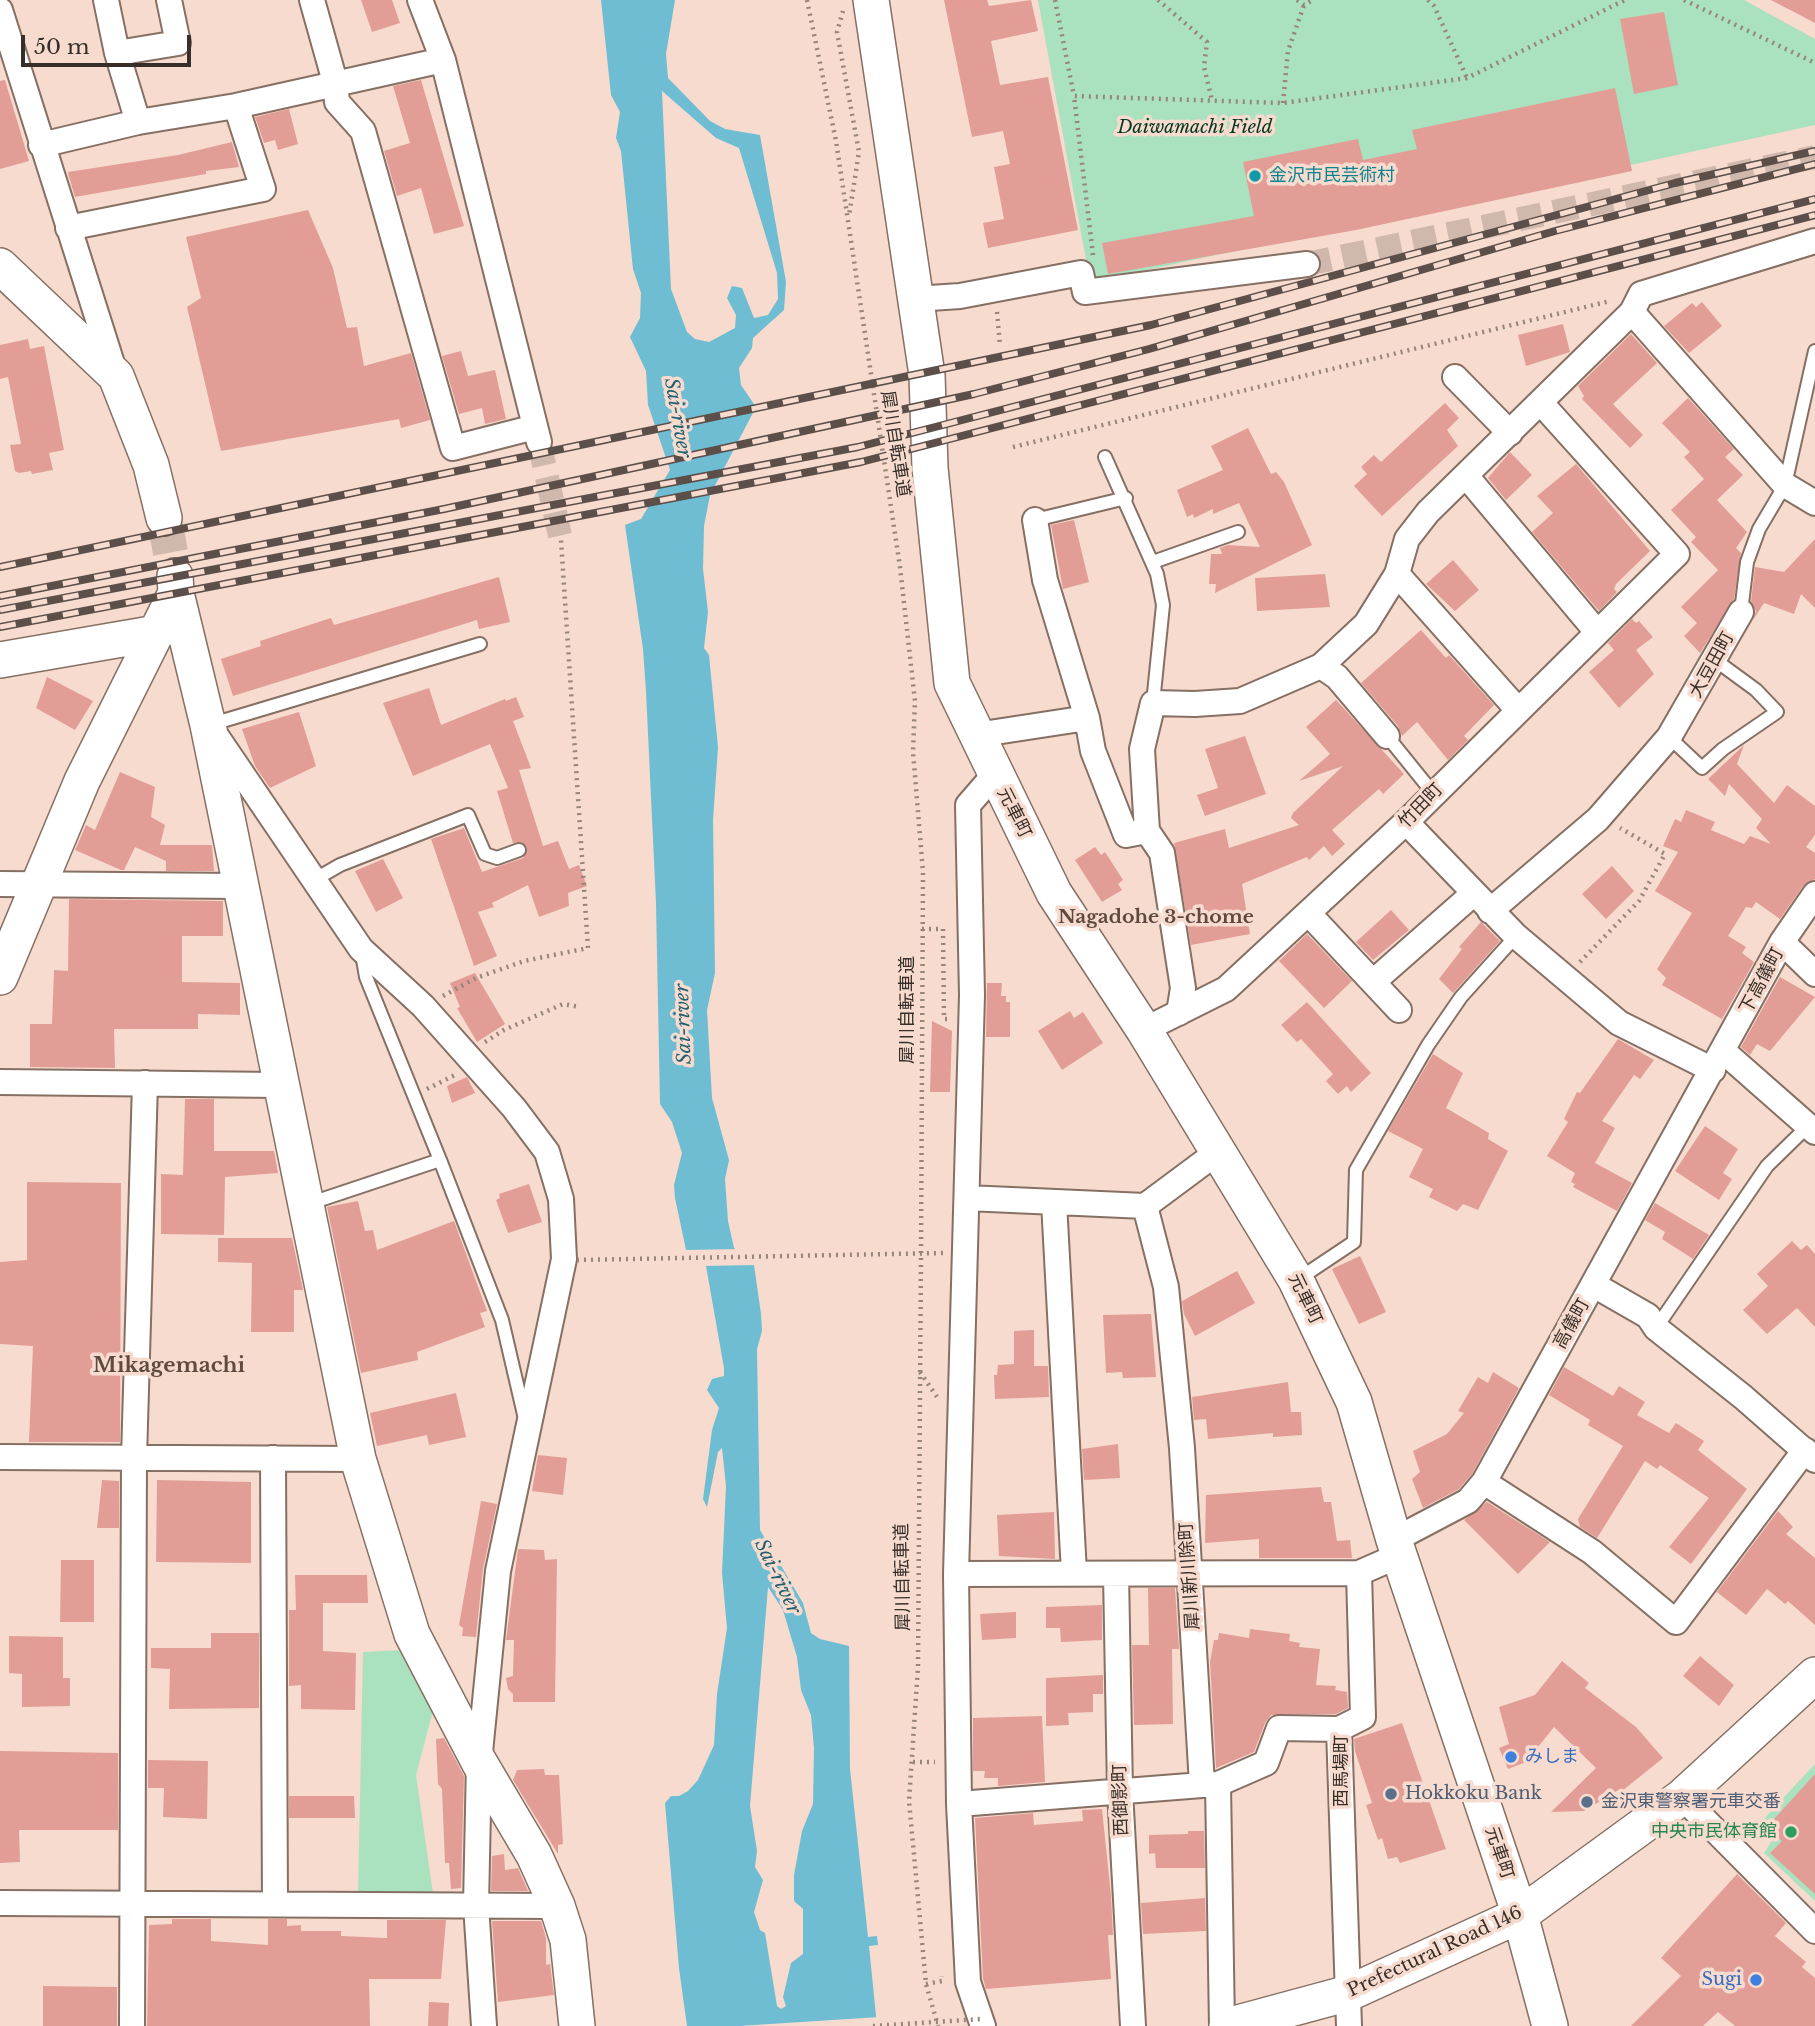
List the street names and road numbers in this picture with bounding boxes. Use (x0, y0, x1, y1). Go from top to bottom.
street label: 犀川自転車道 (876, 389, 914, 499)
street label: 大豆田町 (1685, 628, 1739, 702)
street label: 竹田町 (1394, 779, 1448, 833)
street label: 元車町 (992, 784, 1036, 842)
street label: 下高儀町 (1736, 944, 1788, 1018)
street label: 犀川自転車道 (897, 956, 919, 1064)
street label: 元車町 (1283, 1270, 1327, 1328)
street label: 高儀町 (1549, 1295, 1595, 1353)
street label: 犀川新川除町 (1175, 1521, 1205, 1631)
street label: 犀川自転車道 (891, 1523, 915, 1631)
street label: 西馬場町 (1331, 1735, 1353, 1807)
street label: 西御影町 (1109, 1764, 1133, 1836)
street label: 元車町 (1480, 1824, 1518, 1882)
street label: Prefectural Road 146 (1344, 1902, 1526, 2002)

